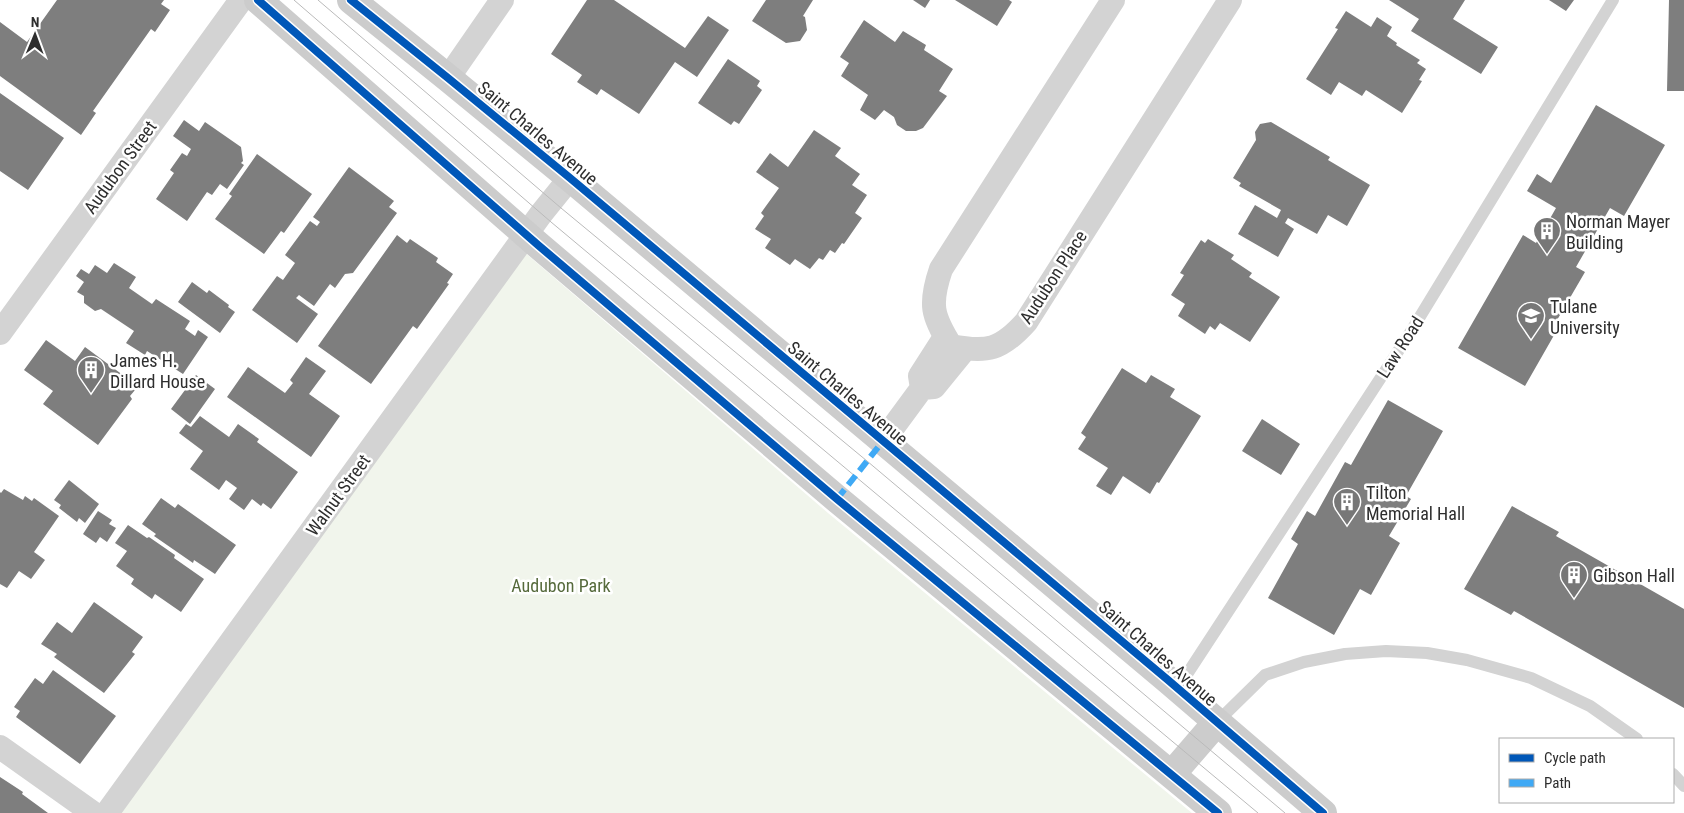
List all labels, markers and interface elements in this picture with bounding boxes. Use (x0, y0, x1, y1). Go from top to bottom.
north arrow (10, 10, 60, 60)
text: N (31, 14, 40, 30)
street label: Saint Charles Avenue (474, 77, 602, 189)
street label: Audubon Street (79, 117, 161, 217)
place label: Norman Mayer Building (1566, 211, 1671, 253)
building icon: Norman Mayer Building (1532, 216, 1562, 255)
street label: Audubon Place (1015, 226, 1091, 328)
place label: Tulane University (1550, 296, 1620, 338)
school or university icon: Tulane University (1516, 301, 1546, 340)
street label: Law Road (1372, 312, 1428, 382)
street label: Saint Charles Avenue (784, 337, 912, 449)
place label: James H. Dillard House (110, 350, 205, 392)
building icon: James H. Dillard House (76, 355, 106, 394)
street label: Walnut Street (302, 450, 374, 540)
place label: Tilton Memorial Hall (1366, 482, 1465, 524)
building icon: Tilton Memorial Hall (1332, 487, 1362, 526)
building icon: Gibson Hall (1559, 560, 1589, 599)
place label: Gibson Hall (1593, 565, 1675, 586)
park label: Audubon Park (511, 575, 611, 596)
street label: Saint Charles Avenue (1095, 596, 1221, 710)
legend (1499, 738, 1674, 803)
text: Cycle path (1544, 749, 1606, 767)
text: Path (1544, 774, 1571, 792)

